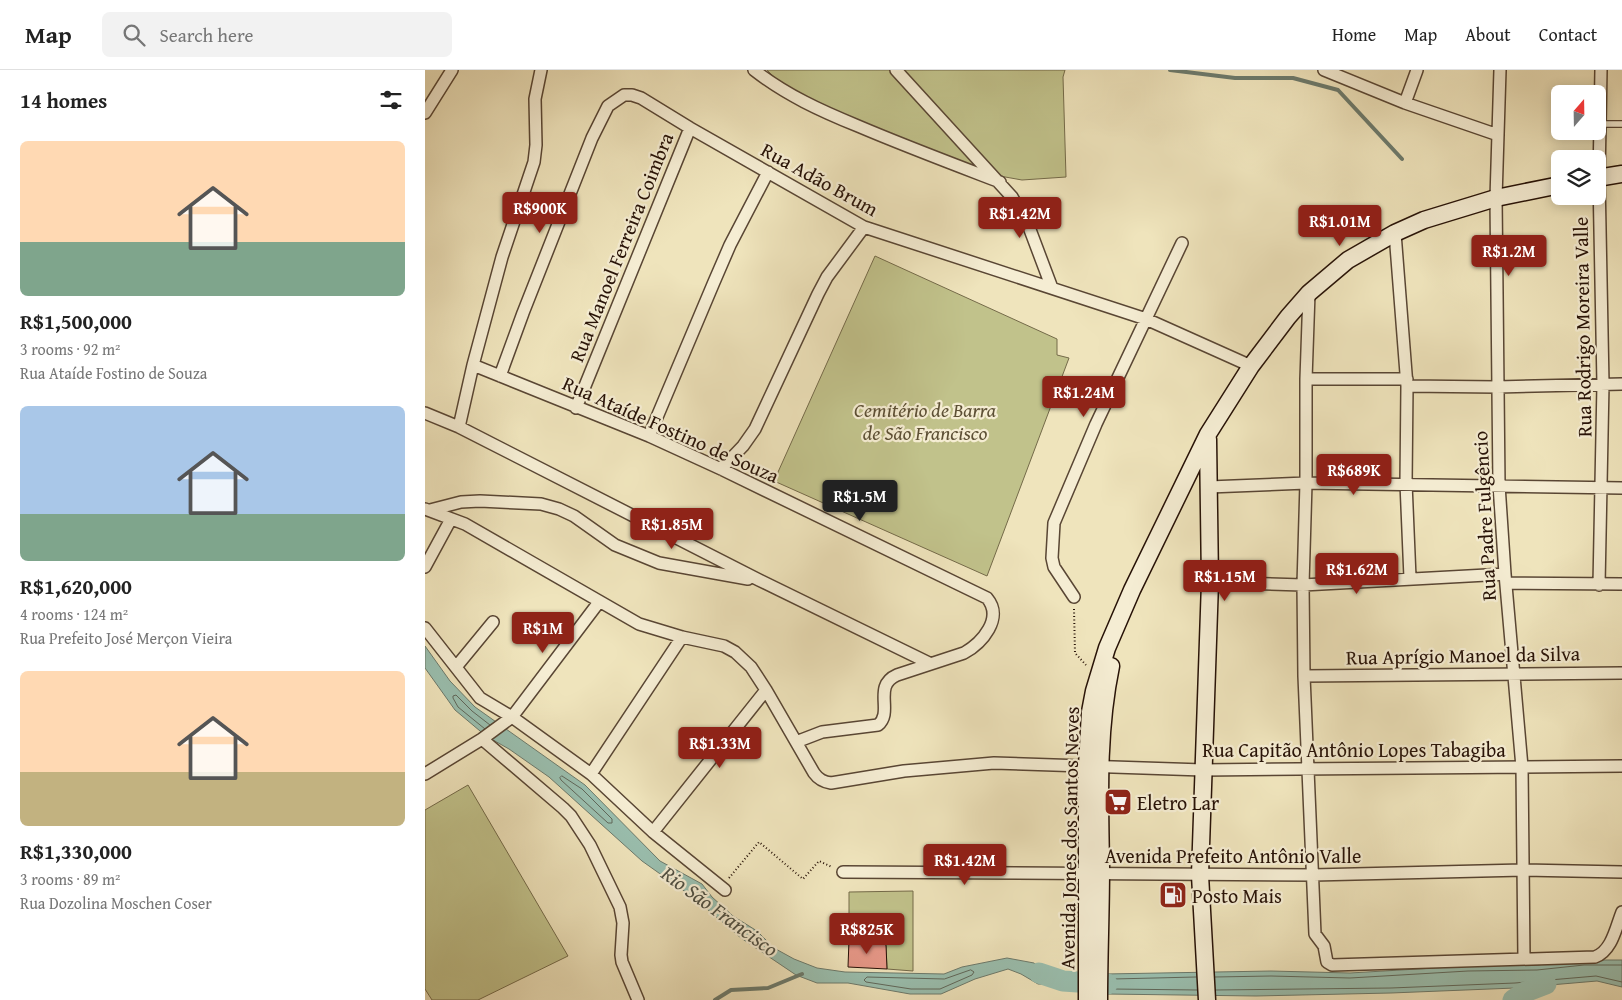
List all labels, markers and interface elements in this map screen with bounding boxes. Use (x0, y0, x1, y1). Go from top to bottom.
search box (102, 12, 452, 57)
text: Map (25, 17, 72, 52)
icon: search (120, 21, 148, 49)
text: Search here (160, 21, 253, 49)
text: Home (1332, 21, 1376, 48)
text: Map (1404, 21, 1437, 48)
text: About (1465, 21, 1511, 48)
text: Contact (1539, 21, 1597, 48)
text: 14 homes (20, 85, 107, 116)
north arrow (1551, 85, 1606, 140)
map controls (1551, 85, 1606, 205)
icon: filters (377, 86, 405, 114)
street label: Rua Manoel Ferreira Coimbra (562, 127, 681, 366)
street label: Rua Adão Brum (756, 135, 884, 223)
button: layers (1551, 150, 1606, 205)
icon: home (168, 173, 258, 263)
pin: R$900K (499, 191, 581, 234)
text: R$900K (513, 196, 567, 220)
pin: R$1.42M (974, 196, 1066, 239)
text: R$1.42M (989, 201, 1051, 225)
pin: R$1.01M (1294, 204, 1386, 247)
text: R$1.01M (1309, 209, 1371, 233)
street label: Rua Rodrigo Moreira Valle (1566, 217, 1598, 437)
pin: R$1.2M (1468, 234, 1550, 277)
text: R$1.2M (1482, 239, 1536, 263)
text: R$1,500,000 (20, 306, 132, 337)
text: 3 rooms · 92 m² (20, 337, 120, 361)
text: Rua Ataíde Fostino de Souza (20, 361, 207, 385)
street label: Rua Ataíde Fostino de Souza (558, 368, 784, 490)
pin: R$1.24M (1038, 376, 1130, 418)
text: R$1.24M (1053, 380, 1115, 404)
park label: Cemitério de Barra de São Francisco (854, 395, 997, 447)
street label: Rua Padre Fulgêncio (1465, 430, 1503, 602)
icon: home (168, 438, 258, 528)
pin: R$689K (1313, 454, 1395, 496)
text: R$689K (1327, 458, 1381, 482)
pin: R$1.5M (819, 480, 901, 522)
text: R$1.5M (833, 484, 887, 508)
pin: R$1.85M (626, 508, 718, 550)
text: R$1.85M (641, 512, 703, 536)
pin: R$1.62M (1311, 552, 1403, 595)
text: R$1.62M (1326, 557, 1388, 581)
pin: R$1.15M (1179, 560, 1271, 602)
text: R$1.15M (1194, 564, 1256, 588)
text: R$1,620,000 (20, 571, 132, 602)
text: 4 rooms · 124 m² (20, 602, 128, 626)
pin: R$1M (513, 612, 573, 654)
text: R$1M (523, 616, 563, 640)
text: Rua Prefeito José Merçon Vieira (20, 626, 232, 650)
street label: Rua Aprígio Manoel da Silva (1346, 638, 1581, 672)
icon: home (168, 703, 258, 793)
street label: Avenida Jones dos Santos Neves (1052, 706, 1086, 970)
pin: R$1.33M (674, 726, 766, 769)
text: R$1.33M (689, 731, 751, 755)
street label: Rua Capitão Antônio Lopes Tabagiba (1202, 735, 1506, 764)
supermarket icon: Eletro Lar (1103, 787, 1133, 817)
place label: Eletro Lar (1137, 788, 1219, 817)
text: R$1,330,000 (20, 836, 132, 867)
street label: Avenida Prefeito Antônio Valle (1105, 841, 1361, 870)
pin: R$1.42M (919, 844, 1011, 886)
text: R$1.42M (934, 848, 996, 872)
water label: Rio São Francisco (654, 857, 785, 964)
text: 3 rooms · 89 m² (20, 867, 120, 891)
fuel station icon: Posto Mais (1158, 880, 1188, 910)
place label: Posto Mais (1192, 881, 1282, 910)
text: Rua Dozolina Moschen Coser (20, 891, 212, 915)
pin: R$825K (826, 912, 908, 955)
text: R$825K (840, 917, 894, 941)

